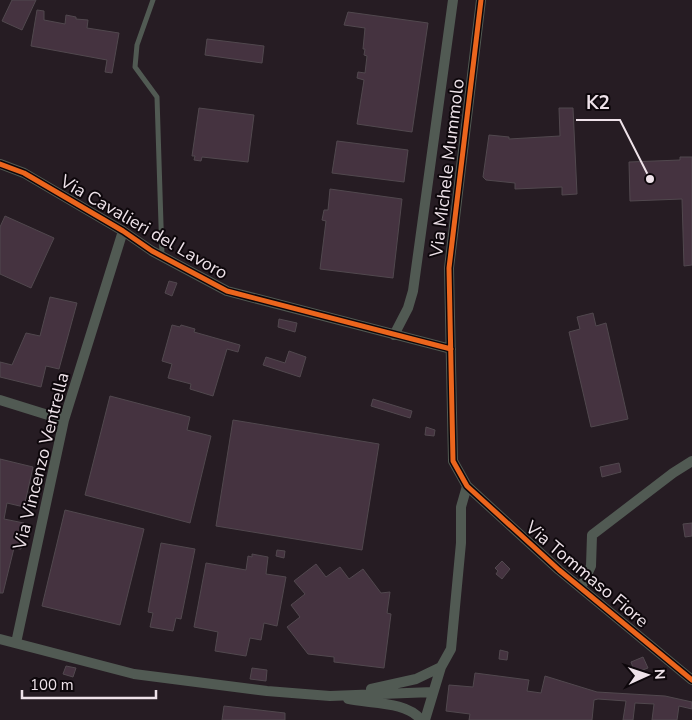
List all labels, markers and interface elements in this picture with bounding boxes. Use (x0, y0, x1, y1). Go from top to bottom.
street label: Via Michele Mummolo (424, 77, 470, 260)
callout: K2 (576, 86, 620, 120)
text: K2 (586, 90, 610, 116)
street label: Via Cavalieri del Lavoro (55, 169, 232, 285)
street label: Via Vincenzo Ventrella (7, 370, 75, 553)
street label: Via Tommaso Fiore (520, 515, 654, 633)
north arrow (622, 650, 672, 700)
scale bar (22, 668, 156, 700)
text: N (650, 669, 669, 680)
text: 100 m (30, 675, 74, 695)

